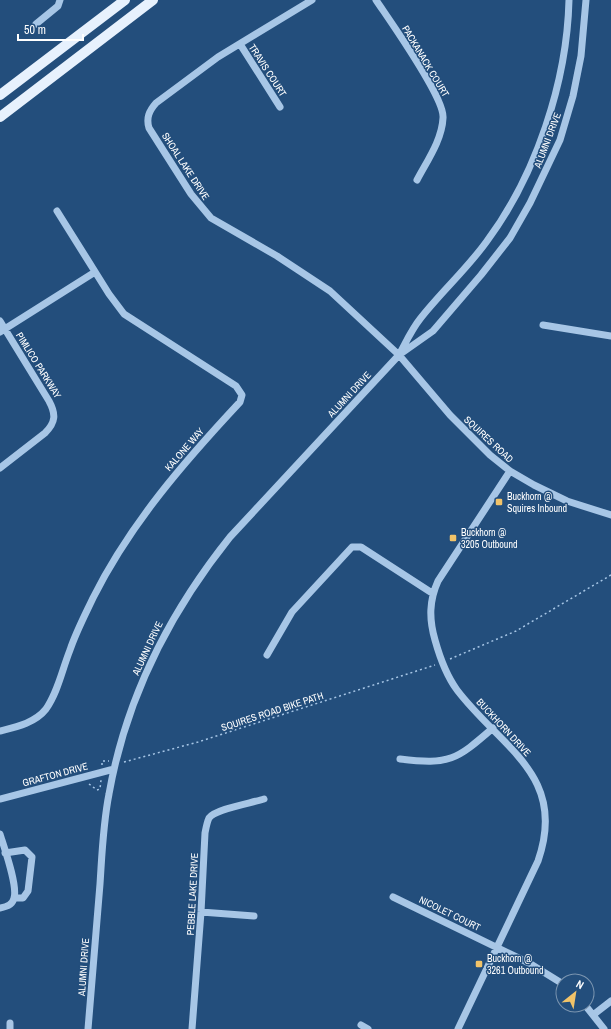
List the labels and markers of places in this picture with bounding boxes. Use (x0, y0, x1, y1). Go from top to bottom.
place label: Buckhorn @ Squires Inbound (507, 490, 567, 515)
marker: Buckhorn @ Squires Inbound (494, 497, 504, 507)
place label: Buckhorn @ 3205 Outbound (461, 526, 518, 551)
marker: Buckhorn @ 3205 Outbound (448, 533, 458, 543)
place label: Buckhorn @ 3261 Outbound (487, 952, 544, 977)
marker: Buckhorn @ 3261 Outbound (474, 959, 484, 969)

